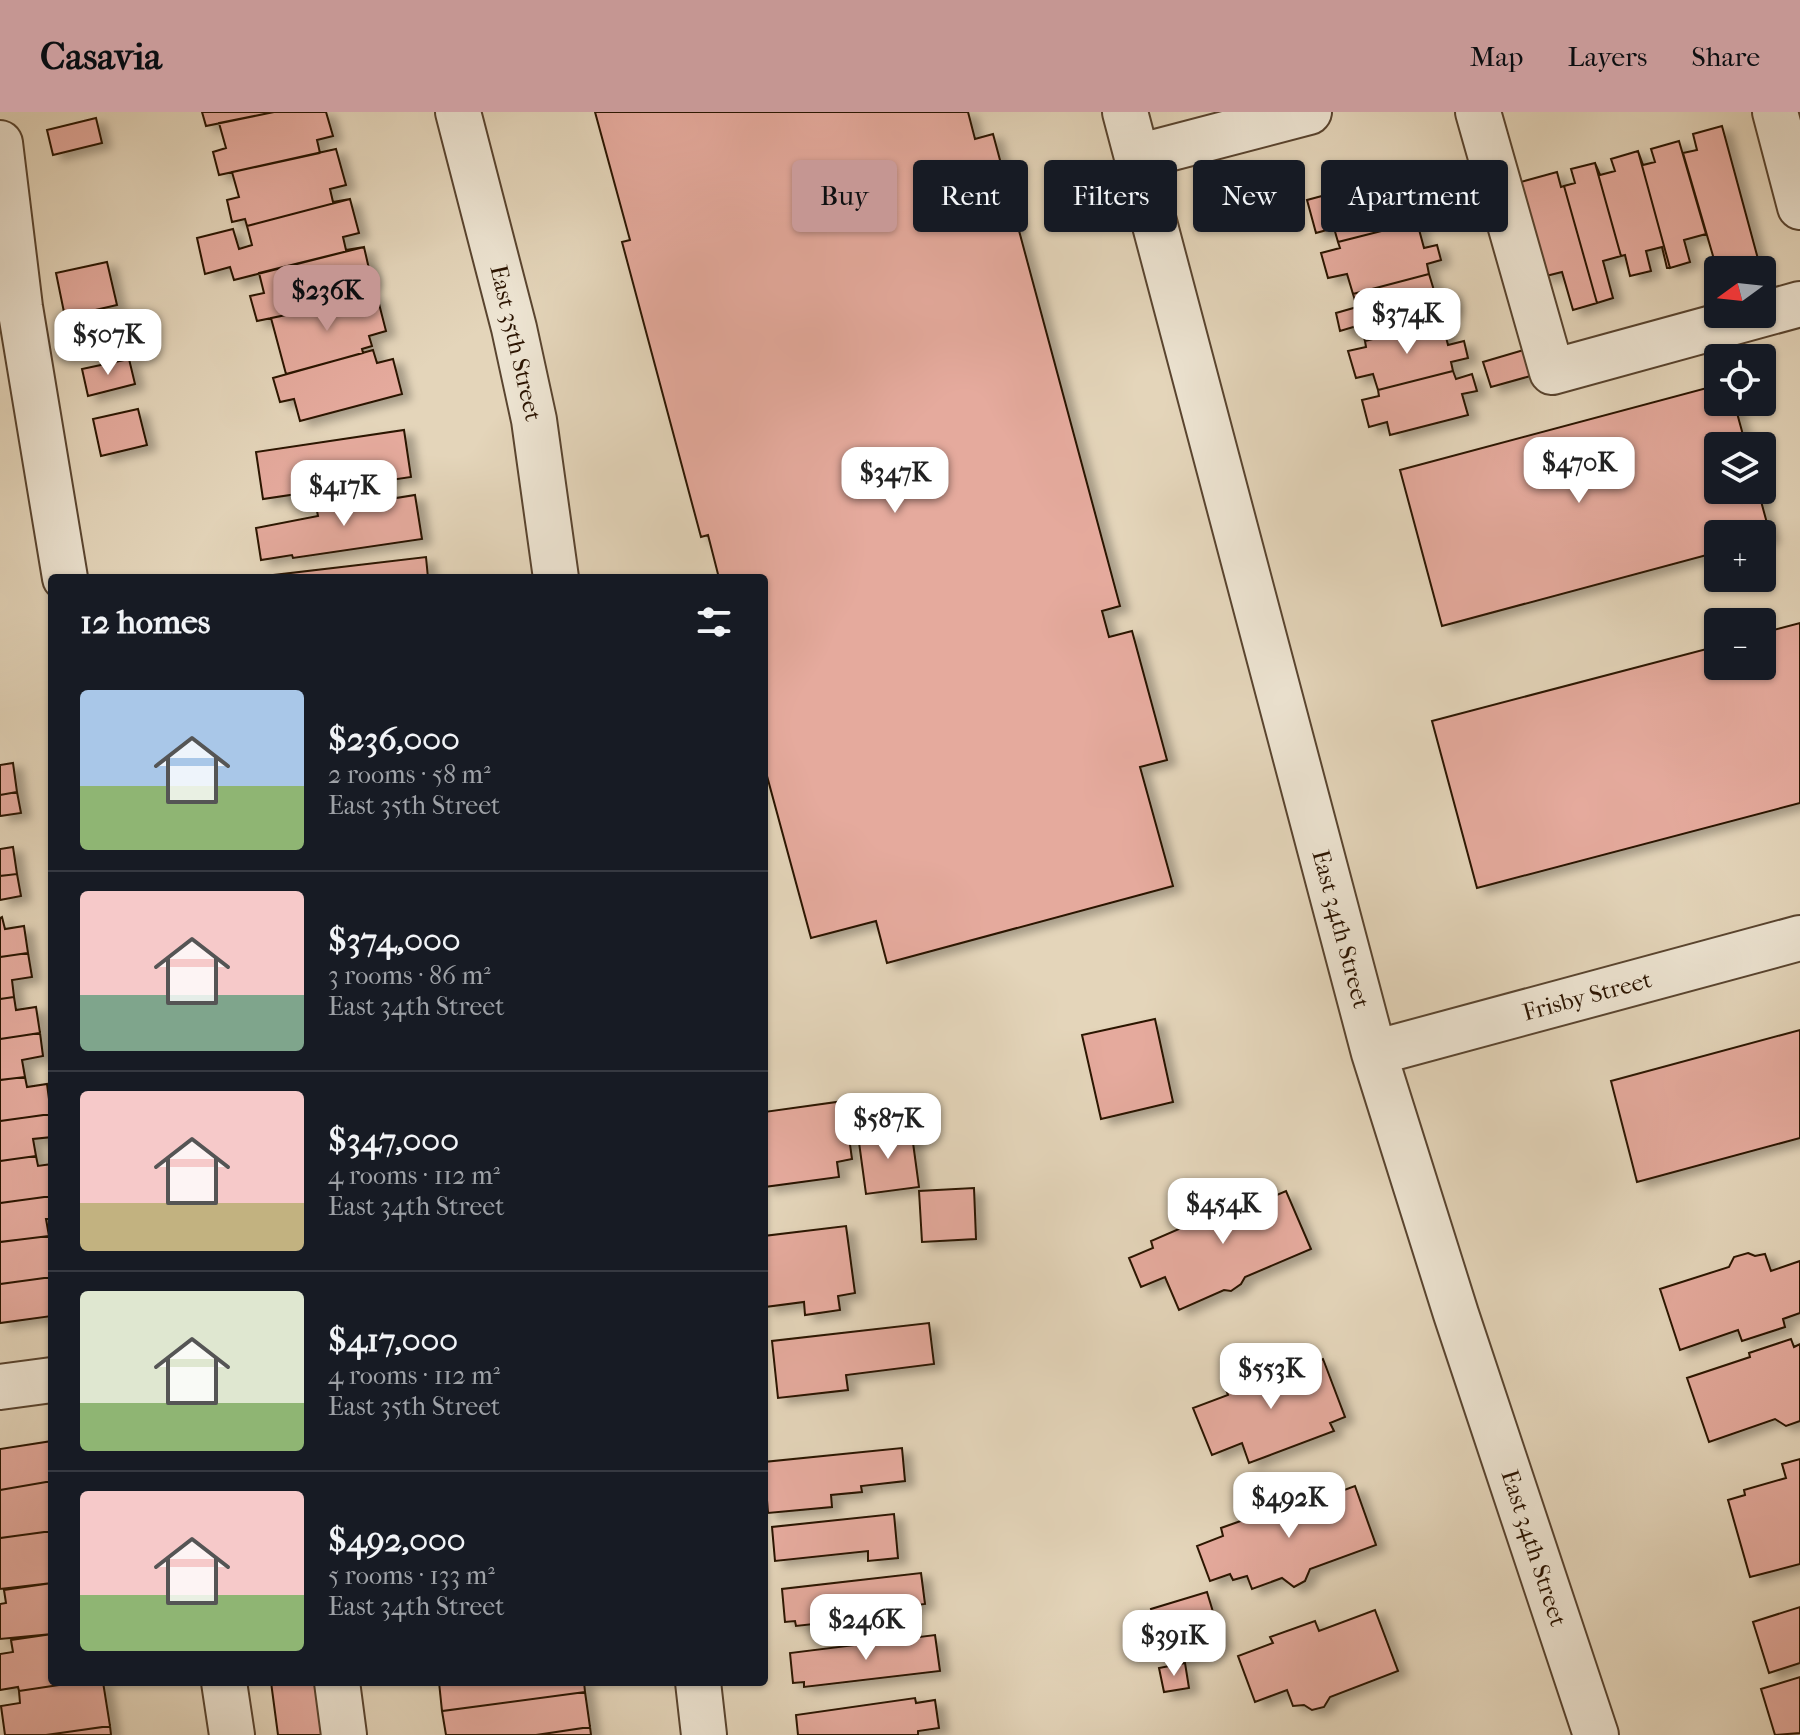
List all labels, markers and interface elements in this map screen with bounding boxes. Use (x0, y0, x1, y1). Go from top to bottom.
text: Casavia (40, 34, 162, 79)
text: Map (1470, 40, 1523, 73)
text: Layers (1567, 40, 1647, 73)
text: Share (1691, 40, 1760, 73)
chip: Buy (792, 160, 897, 232)
chip: Rent (913, 160, 1028, 232)
chip: Filters (1044, 160, 1177, 232)
chip: New (1193, 160, 1305, 232)
chip: Apartment (1321, 160, 1508, 232)
north arrow (1704, 256, 1776, 328)
map controls (1704, 256, 1776, 680)
street label: East 35th Street (484, 262, 548, 424)
pin: $236K (271, 265, 383, 333)
text: $236K (291, 275, 363, 306)
pin: $374K (1351, 288, 1463, 356)
text: $374K (1371, 298, 1443, 329)
pin: $507K (52, 309, 164, 377)
text: $507K (72, 319, 144, 350)
button: locate (1704, 344, 1776, 416)
button: layers (1704, 432, 1776, 504)
pin: $470K (1523, 437, 1635, 505)
pin: $347K (839, 447, 951, 515)
text: $470K (1542, 447, 1616, 478)
text: $347K (859, 457, 931, 488)
pin: $417K (288, 460, 400, 528)
text: $417K (309, 470, 379, 501)
button: + (1704, 520, 1776, 592)
icon: filters (692, 600, 736, 644)
text: 12 homes (80, 602, 210, 642)
button: − (1704, 608, 1776, 680)
text: $236,000 (328, 719, 460, 759)
icon: home (144, 722, 240, 818)
text: 2 rooms · 58 m² (328, 759, 491, 790)
text: East 35th Street (328, 790, 500, 821)
street label: East 34th Street (1306, 847, 1376, 1012)
text: $374,000 (328, 920, 460, 960)
icon: home (144, 923, 240, 1019)
text: 3 rooms · 86 m² (328, 960, 491, 991)
street label: Frisby Street (1520, 965, 1655, 1027)
text: East 34th Street (328, 991, 504, 1022)
pin: $587K (832, 1093, 944, 1161)
text: $587K (853, 1103, 923, 1134)
text: $347,000 (328, 1120, 459, 1160)
icon: home (144, 1123, 240, 1219)
text: 4 rooms · 112 m² (328, 1160, 500, 1191)
pin: $454K (1167, 1178, 1279, 1246)
text: $454K (1186, 1188, 1260, 1219)
text: East 34th Street (328, 1191, 504, 1222)
text: $417,000 (328, 1320, 458, 1360)
icon: home (144, 1323, 240, 1419)
pin: $553K (1215, 1343, 1327, 1411)
text: $553K (1238, 1353, 1304, 1384)
text: 4 rooms · 112 m² (328, 1360, 500, 1391)
text: East 35th Street (328, 1391, 500, 1422)
street label: East 34th Street (1496, 1466, 1573, 1630)
pin: $492K (1233, 1472, 1345, 1540)
text: $492K (1251, 1482, 1327, 1513)
text: $492,000 (328, 1520, 465, 1560)
icon: home (144, 1523, 240, 1619)
text: 5 rooms · 133 m² (328, 1560, 495, 1591)
text: East 34th Street (328, 1591, 504, 1622)
pin: $246K (810, 1594, 922, 1662)
text: $246K (828, 1604, 904, 1635)
pin: $391K (1118, 1610, 1230, 1678)
text: $391K (1141, 1620, 1207, 1651)

